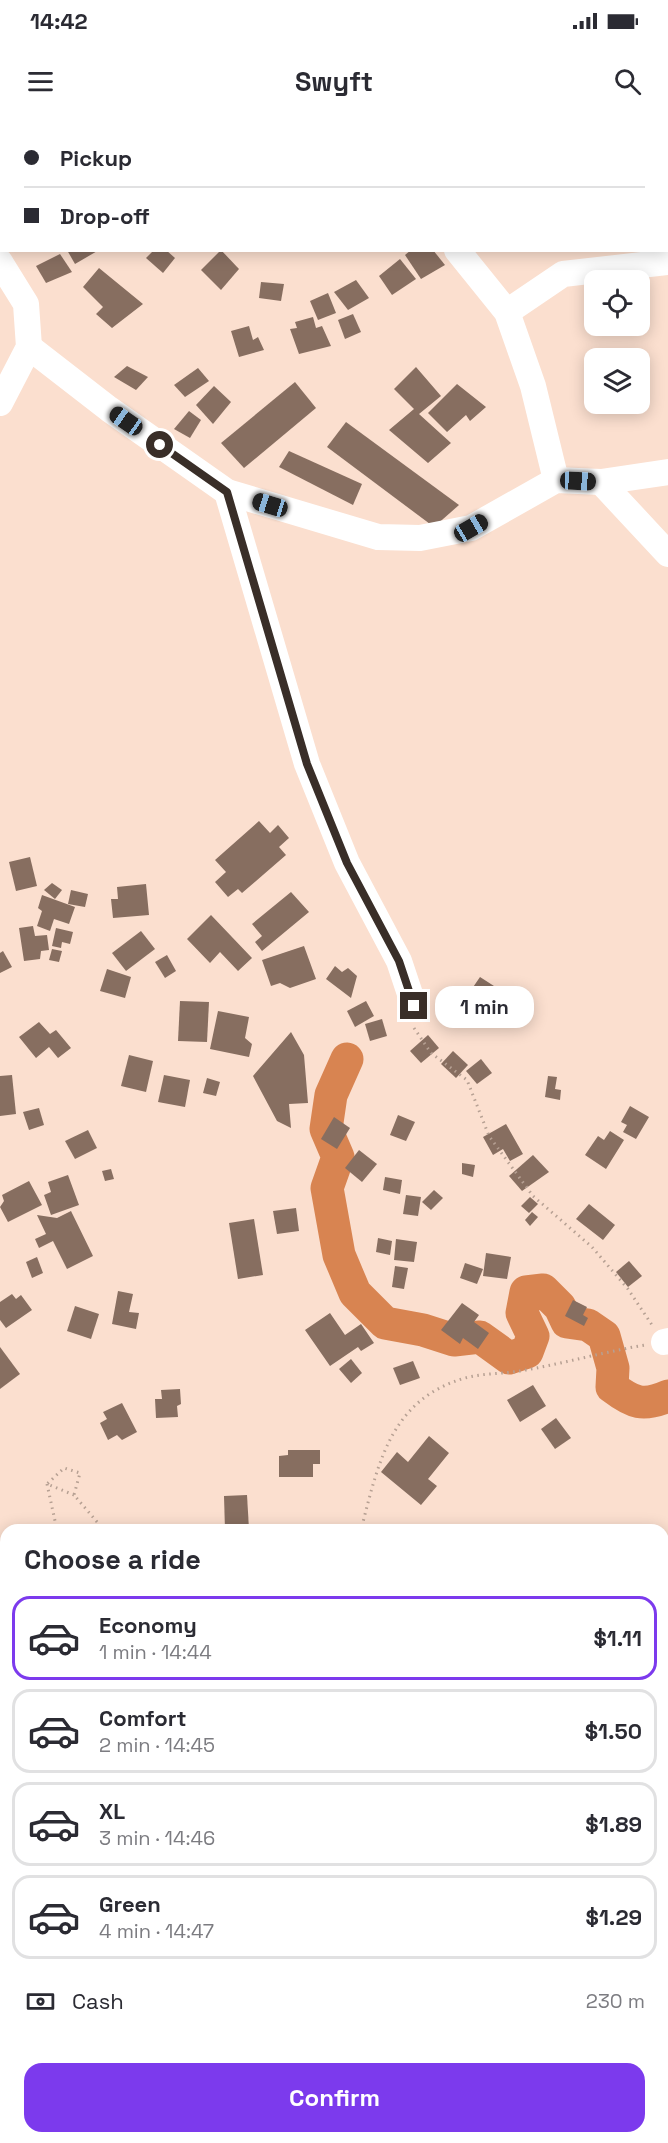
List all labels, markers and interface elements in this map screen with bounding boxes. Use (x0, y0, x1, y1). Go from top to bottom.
text: 14:42 (30, 7, 88, 35)
text: Swyft (295, 64, 373, 99)
icon: menu (24, 65, 57, 98)
icon: search (611, 65, 644, 98)
text: Pickup (60, 144, 132, 172)
text: Drop-off (60, 202, 150, 230)
map controls (584, 270, 650, 414)
button: locate (584, 270, 650, 336)
button: layers (584, 348, 650, 414)
car (106, 403, 146, 439)
route start (146, 431, 173, 458)
car (560, 471, 596, 491)
car (250, 491, 290, 519)
car (451, 511, 491, 545)
callout: 1 min (435, 985, 534, 1027)
route end (400, 992, 427, 1019)
text: 1 min (460, 994, 509, 1020)
text: Choose a ride (24, 1542, 201, 1577)
icon: car (27, 1611, 81, 1665)
text: Economy (99, 1611, 197, 1639)
text: $1.11 (593, 1624, 642, 1652)
text: 1 min · 14:44 (99, 1639, 212, 1665)
icon: car (27, 1704, 81, 1758)
text: Comfort (99, 1704, 187, 1732)
text: $1.50 (585, 1717, 642, 1745)
text: 2 min · 14:45 (99, 1732, 215, 1758)
icon: car (27, 1797, 81, 1851)
text: XL (99, 1797, 125, 1825)
text: $1.89 (585, 1810, 642, 1838)
text: 3 min · 14:46 (99, 1825, 215, 1851)
icon: car (27, 1890, 81, 1944)
text: Green (99, 1890, 161, 1918)
text: $1.29 (586, 1903, 642, 1931)
text: 4 min · 14:47 (99, 1918, 214, 1944)
icon: cash (24, 1985, 57, 2018)
text: Cash (72, 1987, 124, 2015)
text: 230 m (586, 1988, 645, 2014)
button: Confirm (24, 2063, 645, 2132)

